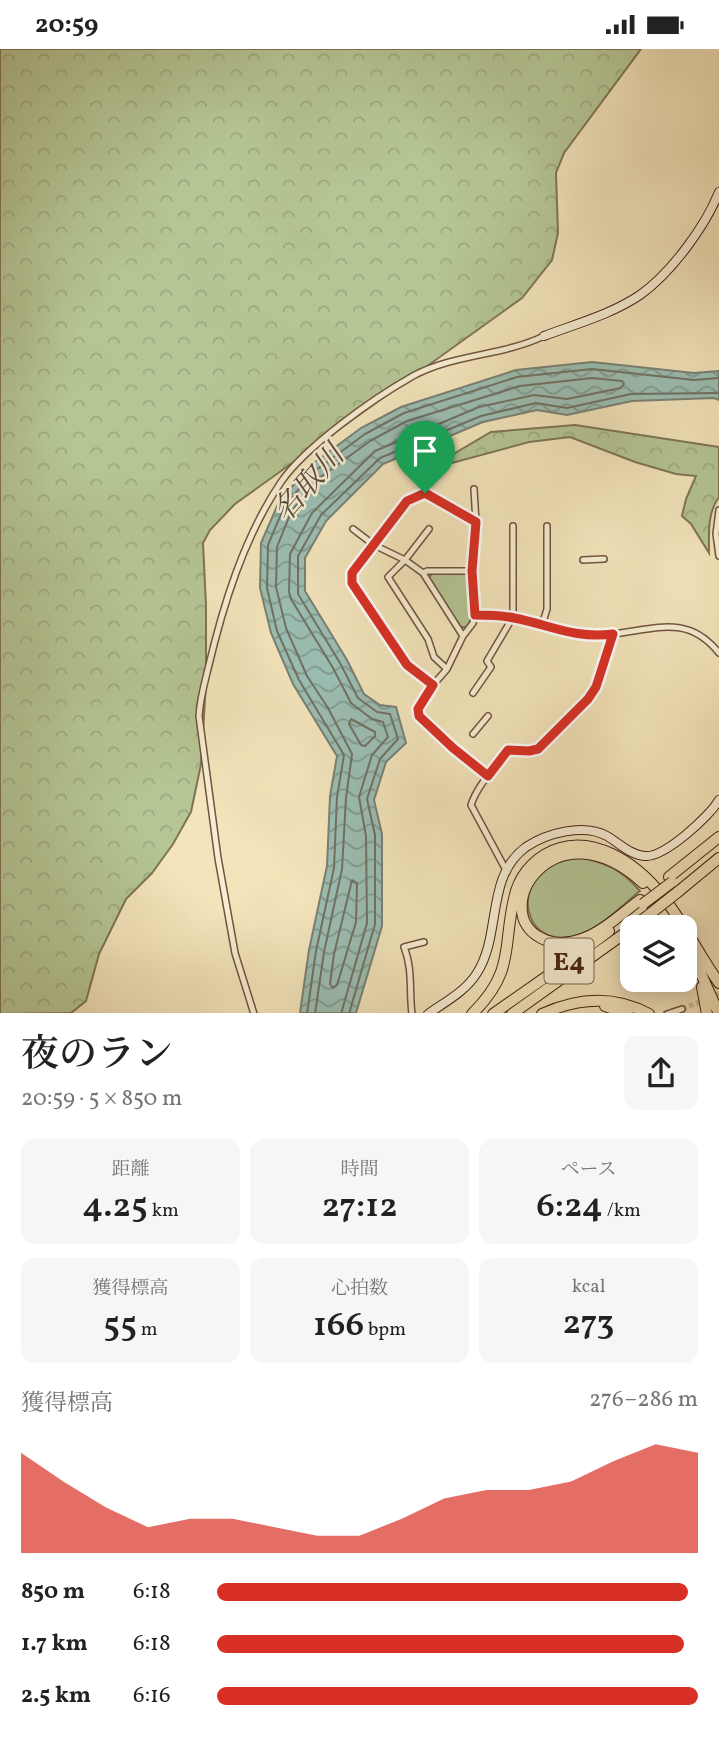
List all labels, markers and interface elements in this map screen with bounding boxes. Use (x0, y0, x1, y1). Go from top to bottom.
text: 20:59 (35, 7, 98, 43)
pin (395, 421, 455, 493)
icon: arrive (406, 432, 444, 470)
water label: 名取川 (264, 434, 357, 532)
map controls (620, 915, 697, 992)
button: layers (620, 915, 697, 992)
road number: E4 (544, 939, 594, 983)
text: 夜のラン (21, 1030, 173, 1083)
button: share (624, 1036, 698, 1110)
text: 20:59 · 5 × 850 m (21, 1083, 182, 1115)
text: 距離 (111, 1157, 150, 1183)
text: 時間 (340, 1157, 379, 1183)
text: ペース (560, 1157, 617, 1183)
text: 4.25 (82, 1183, 148, 1231)
text: 27:12 (321, 1183, 398, 1231)
text: 6:24 (536, 1183, 603, 1231)
text: km (148, 1198, 179, 1224)
text: /km (603, 1198, 641, 1224)
text: kcal (572, 1274, 605, 1300)
text: 獲得標高 (92, 1276, 169, 1302)
text: 心拍数 (331, 1276, 388, 1302)
text: 273 (563, 1300, 614, 1348)
text: 55 (103, 1302, 137, 1350)
text: 166 (313, 1302, 364, 1350)
text: m (137, 1317, 158, 1343)
text: bpm (364, 1317, 406, 1343)
text: 276–286 m (589, 1384, 698, 1416)
text: 獲得標高 (21, 1388, 113, 1420)
text: 850 m (21, 1576, 85, 1608)
text: 6:18 (133, 1576, 171, 1608)
text: 1.7 km (21, 1628, 88, 1660)
text: 6:18 (133, 1628, 171, 1660)
text: 2.5 km (21, 1680, 91, 1712)
text: 6:16 (133, 1680, 171, 1712)

